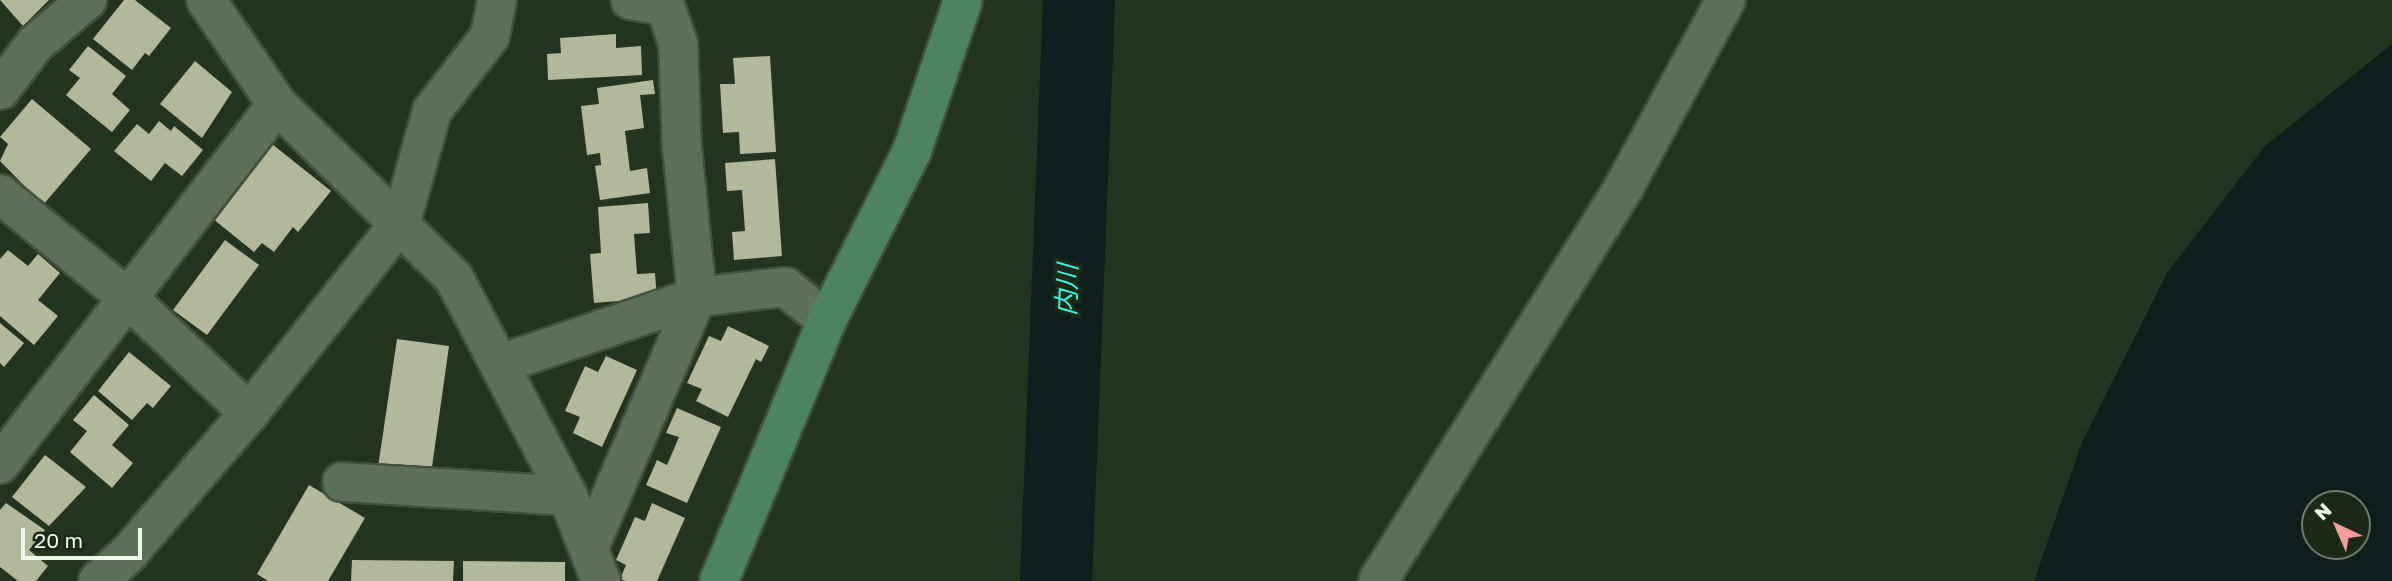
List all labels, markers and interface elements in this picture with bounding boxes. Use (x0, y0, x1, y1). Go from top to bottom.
water label: 内川 (1051, 263, 1083, 317)
north arrow (2301, 490, 2371, 560)
text: N (2309, 498, 2336, 524)
scale bar (24, 514, 145, 558)
text: 20 m (34, 527, 83, 553)

